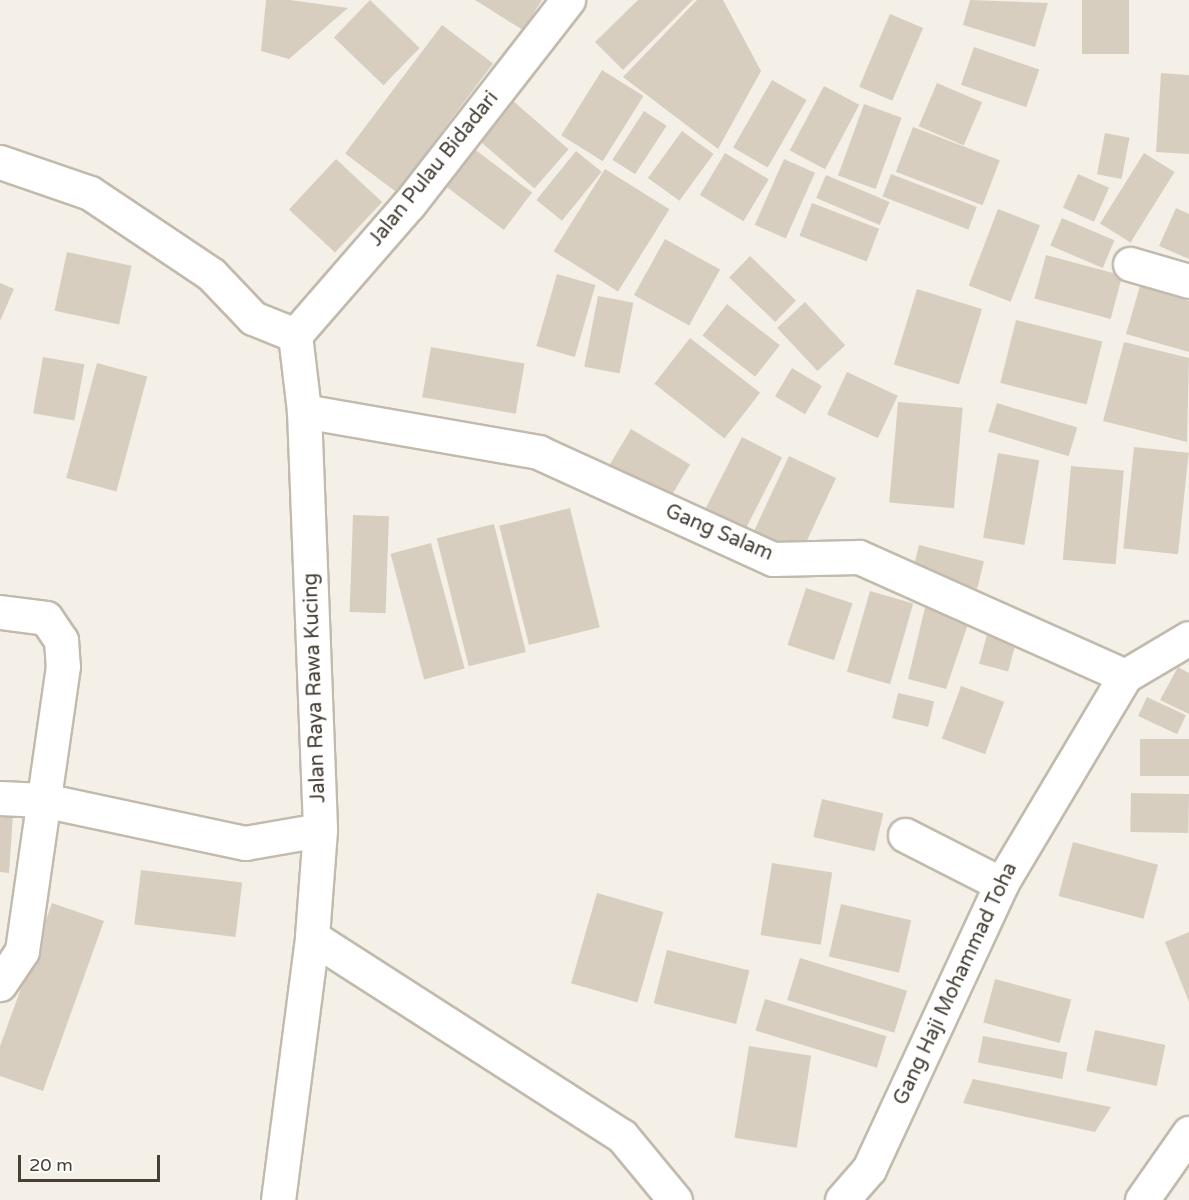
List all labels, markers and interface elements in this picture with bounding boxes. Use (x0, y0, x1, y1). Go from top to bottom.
street label: Jalan Pulau Bidadari (364, 87, 504, 251)
street label: Gang Salam (662, 500, 776, 566)
street label: Jalan Raya Rawa Kucing (299, 573, 331, 803)
street label: Gang Haji Mohammad Toha (889, 859, 1023, 1109)
scale bar (21, 1143, 164, 1181)
text: 20 m (29, 1154, 73, 1176)

